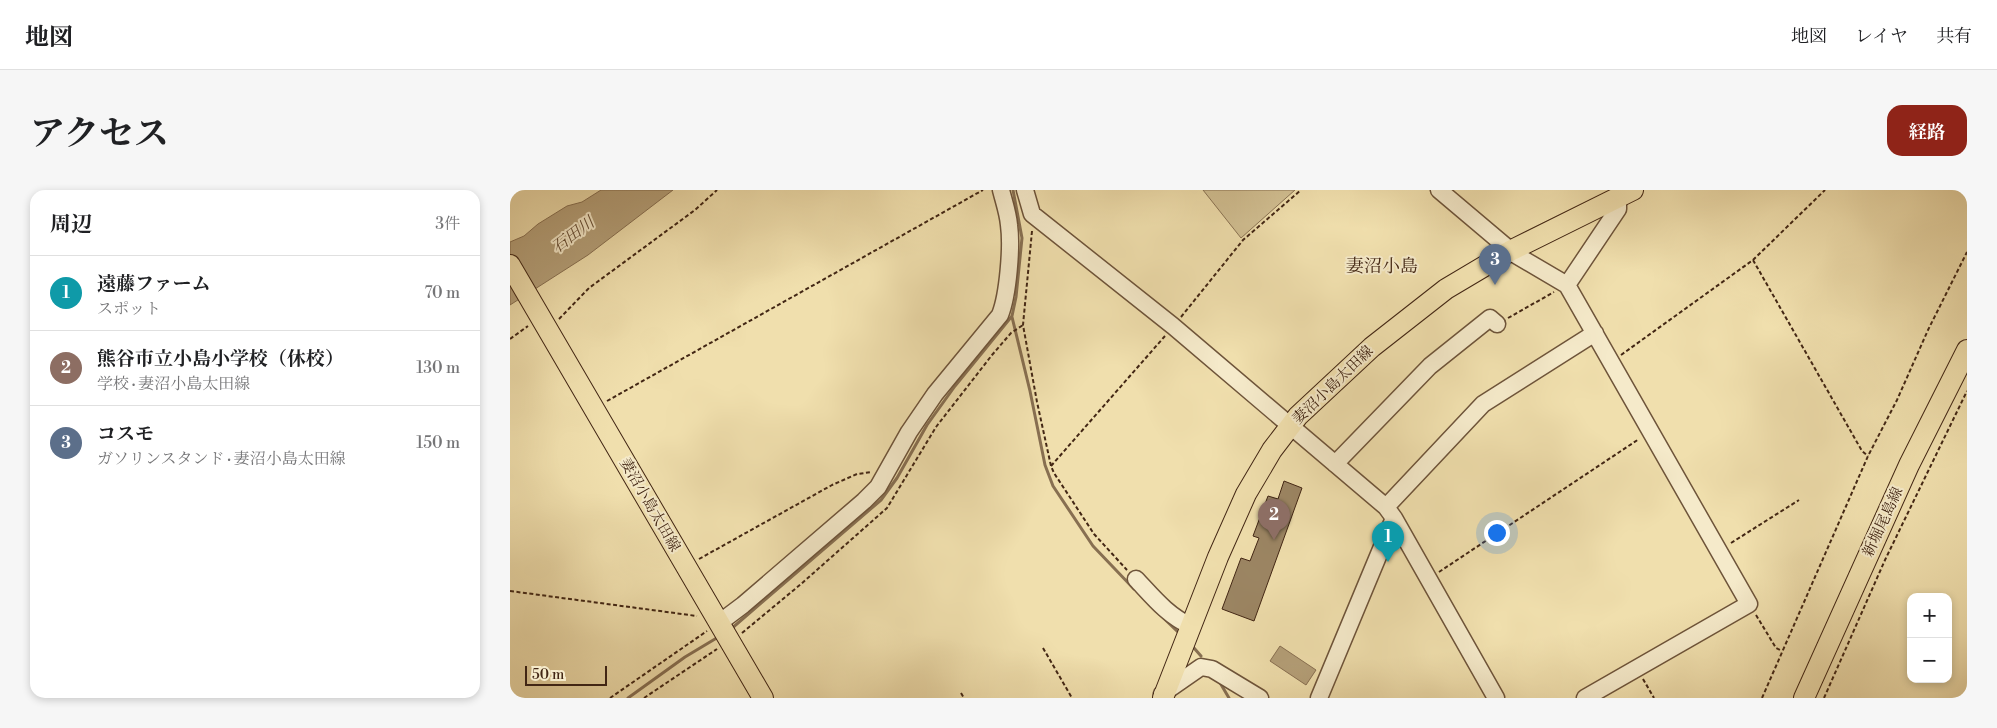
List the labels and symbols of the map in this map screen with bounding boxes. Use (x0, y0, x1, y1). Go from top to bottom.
water label: 石田川 (548, 211, 600, 257)
pin: 3 (1479, 244, 1511, 285)
district label: 妻沼小島 (1346, 255, 1418, 278)
street label: 妻沼小島太田線 (1289, 342, 1377, 428)
street label: 妻沼小島太田線 (616, 455, 684, 555)
street label: 新堀尾島線 (1859, 484, 1907, 560)
pin: 2 (1258, 499, 1290, 540)
your location (1484, 520, 1510, 546)
pin: 1 (1372, 521, 1404, 562)
scale bar (525, 663, 608, 686)

